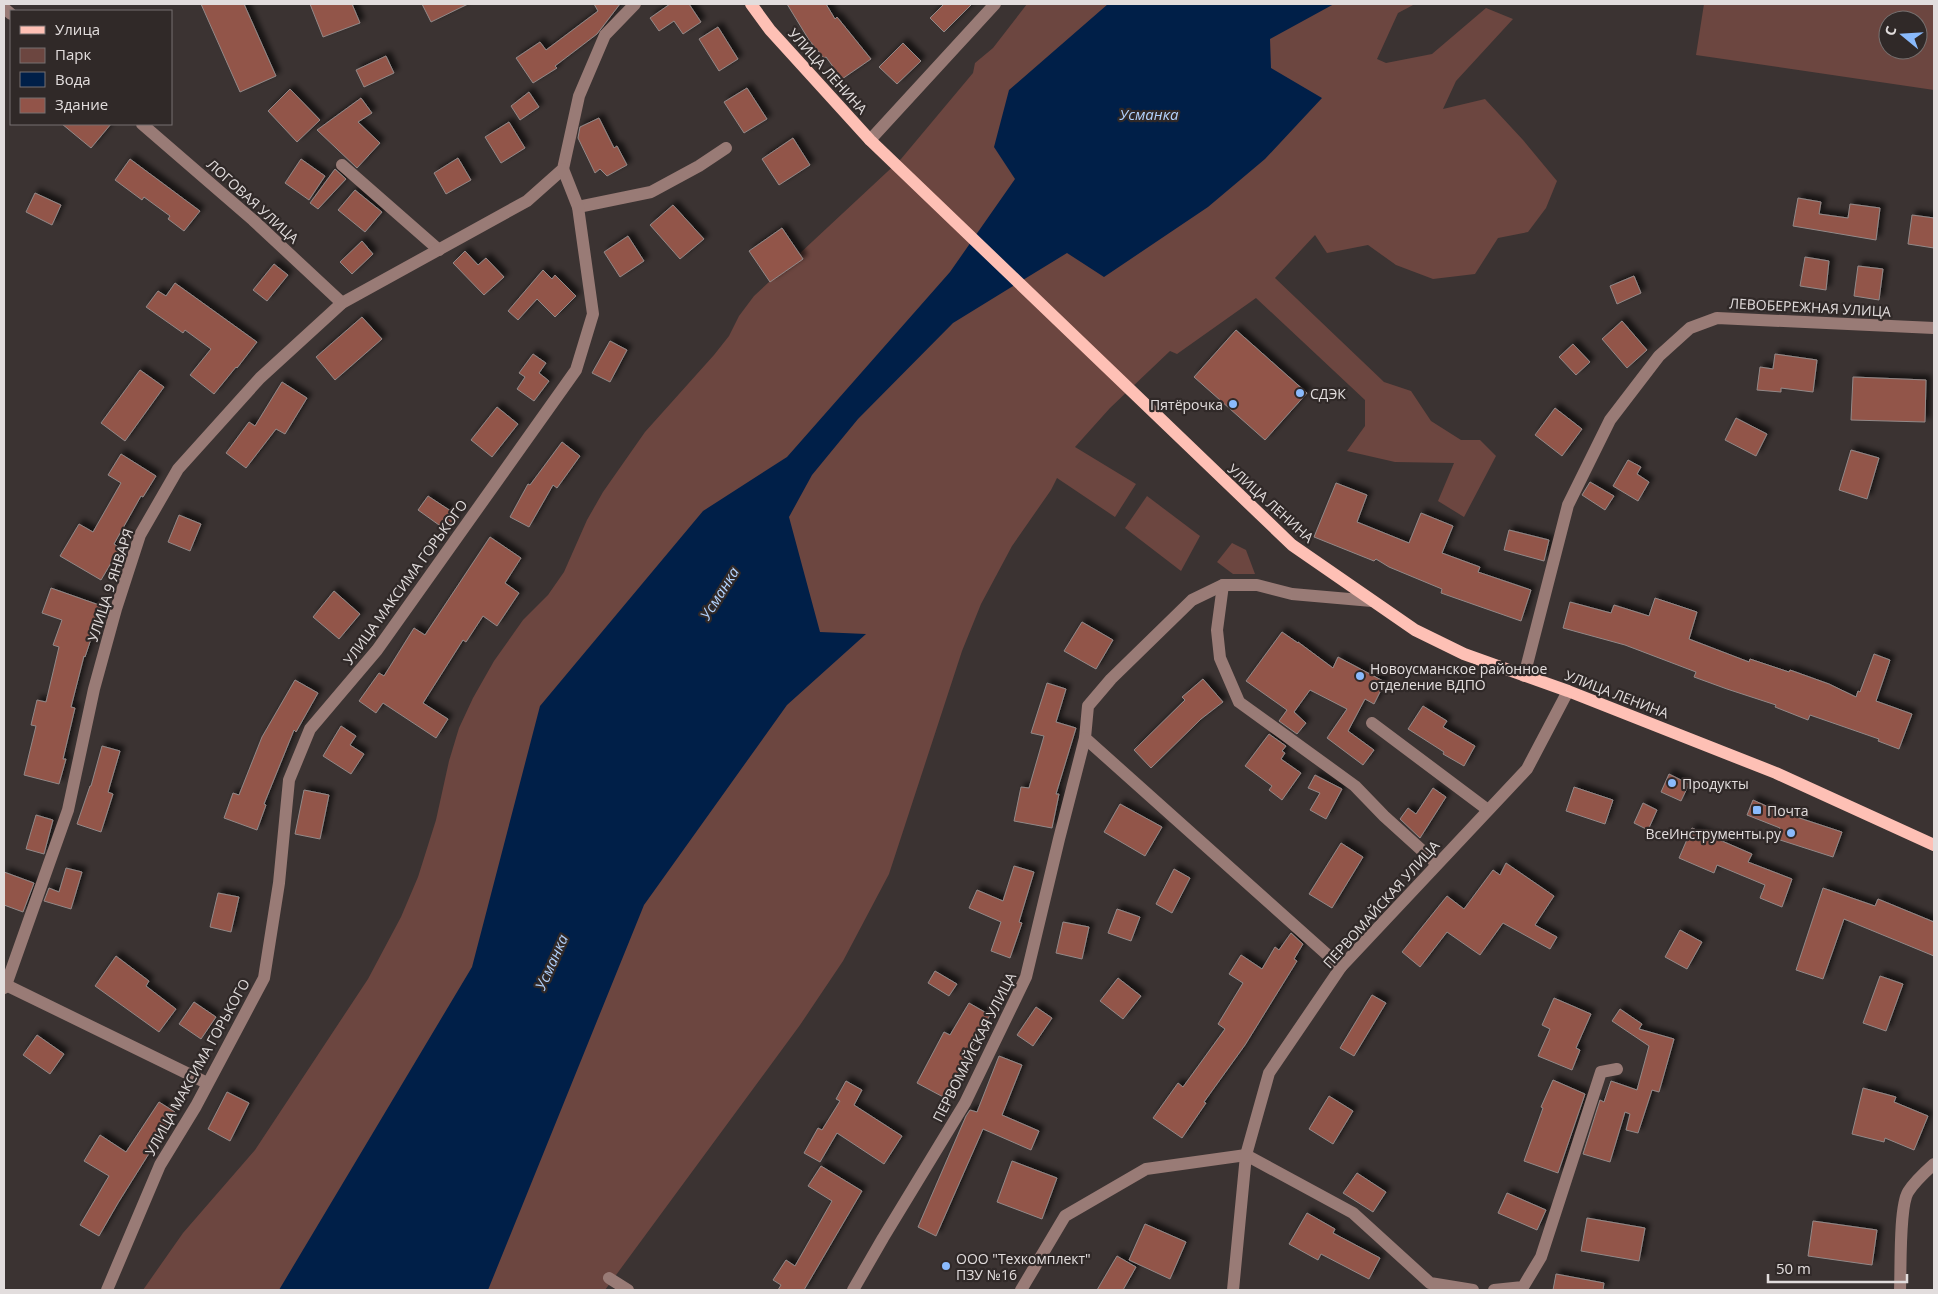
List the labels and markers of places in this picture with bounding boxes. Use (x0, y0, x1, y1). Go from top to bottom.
place label: СДЭК (1310, 384, 1346, 403)
marker: СДЭК (1294, 387, 1306, 399)
place label: Пятёрочка (1150, 395, 1223, 414)
marker: Пятёрочка (1227, 398, 1239, 410)
place label: Новоусманское районное отделение ВДПО (1370, 659, 1547, 694)
marker: Новоусманское районное отделение ВДПО (1354, 670, 1366, 682)
place label: Продукты (1682, 774, 1749, 793)
marker: Продукты (1666, 777, 1678, 789)
place label: Почта (1767, 801, 1808, 820)
marker: Почта (1751, 804, 1763, 816)
place label: ВсеИнструменты.ру (1645, 824, 1782, 843)
marker: ВсеИнструменты.ру (1785, 827, 1797, 839)
place label: ООО "Техкомплект" ПЗУ №16 (956, 1249, 1091, 1284)
marker: ООО "Техкомплект" ПЗУ №16 (940, 1260, 952, 1272)

